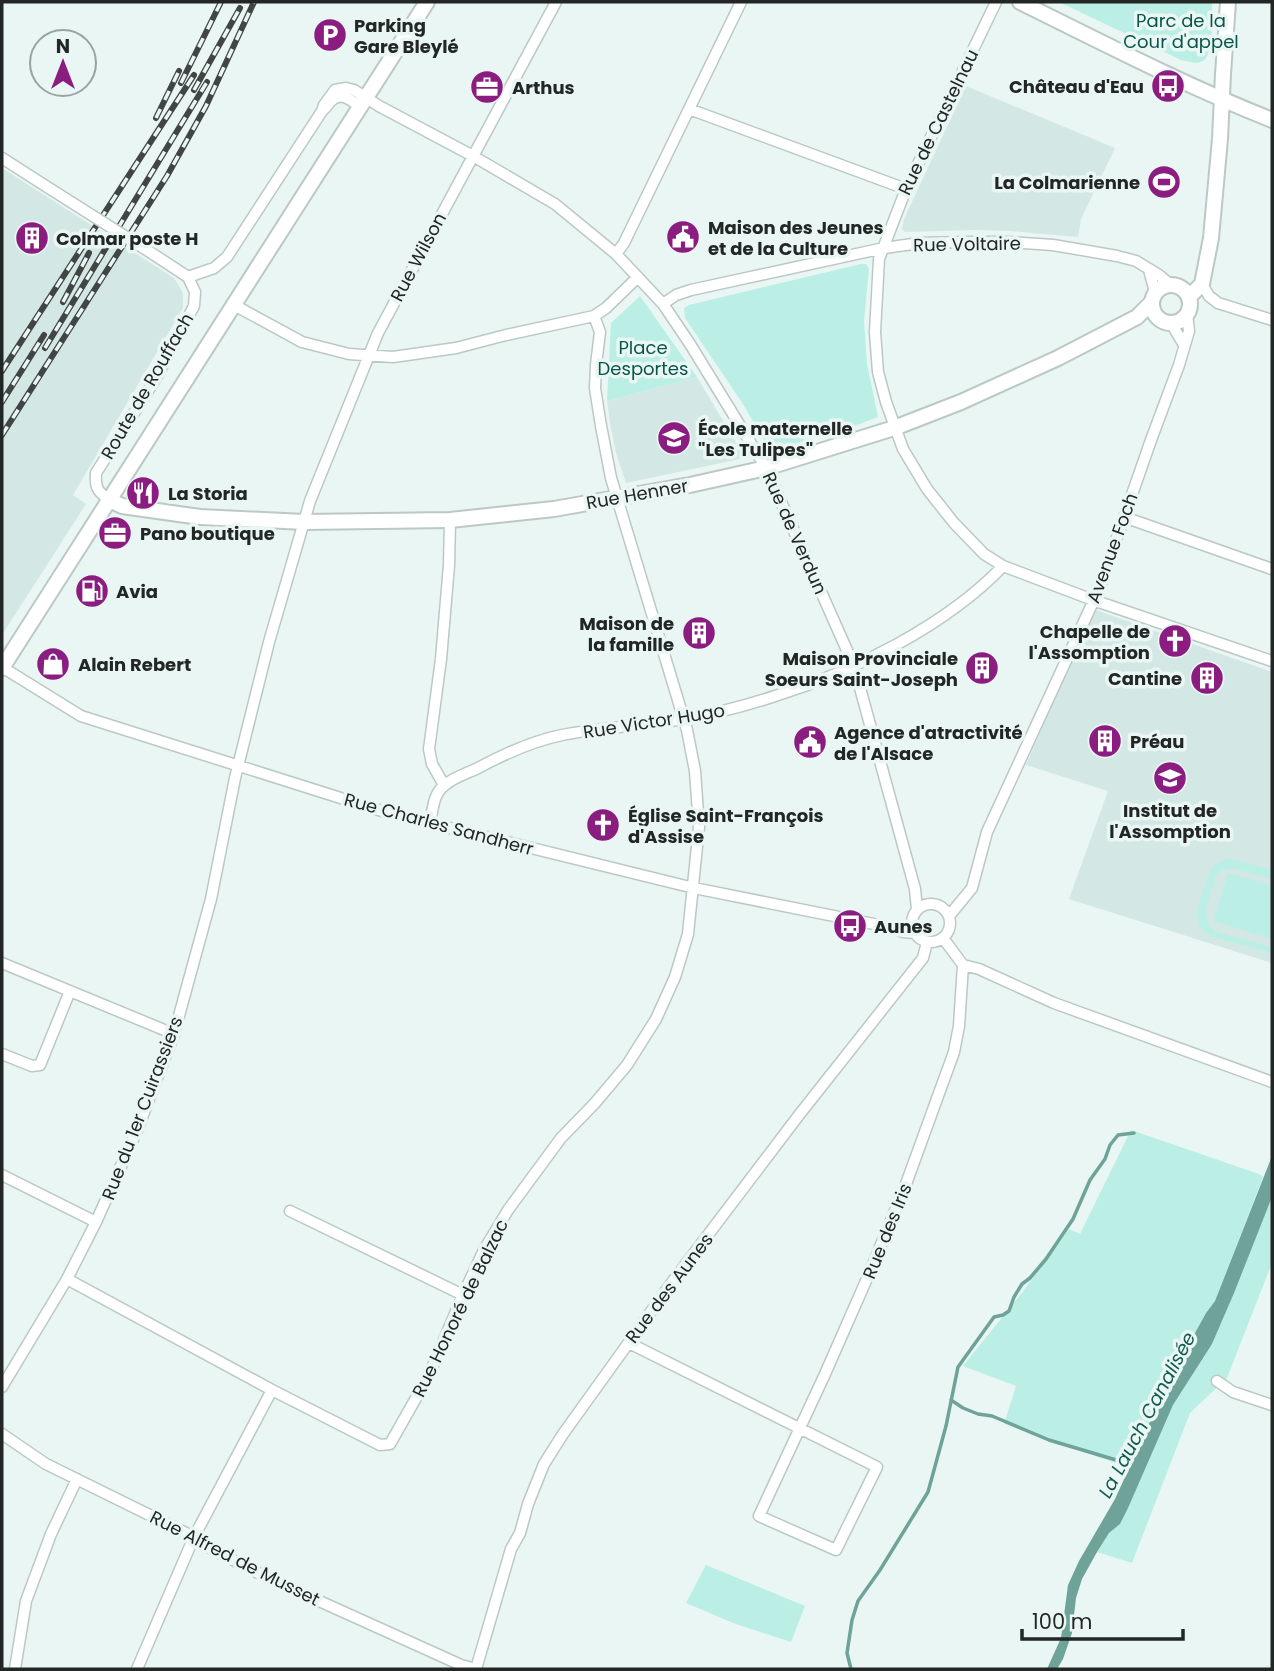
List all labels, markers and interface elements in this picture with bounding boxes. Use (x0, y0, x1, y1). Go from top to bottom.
park label: Parc de la Cour d'appel (1123, 8, 1239, 54)
place label: Parking Gare Bleylé (354, 13, 459, 59)
parking icon: Parking Gare Bleylé (311, 16, 349, 54)
north arrow (28, 28, 98, 98)
text: N (56, 33, 70, 60)
street label: Rue de Castelnau (892, 45, 984, 199)
bus stop icon: Château d'Eau (1149, 67, 1187, 105)
office icon: Arthus (468, 68, 506, 106)
place label: Château d'Eau (1009, 74, 1144, 99)
place label: Arthus (512, 75, 575, 100)
sports icon: La Colmarienne (1145, 163, 1183, 201)
place label: La Colmarienne (994, 170, 1140, 195)
street label: Rue Wilson (384, 208, 452, 306)
place label: Maison des Jeunes et de la Culture (708, 215, 884, 261)
public building icon: Maison des Jeunes et de la Culture (664, 218, 702, 256)
building icon: Colmar poste H (13, 219, 51, 257)
place label: Colmar poste H (56, 226, 198, 251)
street label: Rue Voltaire (913, 231, 1021, 257)
street label: Route de Rouffach (95, 308, 199, 464)
park label: Place Desportes (598, 335, 688, 381)
place label: École maternelle "Les Tulipes" (698, 416, 853, 462)
school or university icon: École maternelle "Les Tulipes" (655, 419, 693, 457)
street label: Rue de Verdun (757, 468, 833, 598)
street label: Rue Henner (584, 473, 690, 515)
restaurant icon: La Storia (124, 474, 162, 512)
place label: La Storia (168, 481, 248, 506)
street label: Avenue Foch (1081, 489, 1143, 607)
office icon: Pano boutique (96, 514, 134, 552)
place label: Pano boutique (140, 521, 275, 546)
fuel station icon: Avia (73, 572, 111, 610)
place label: Avia (116, 579, 158, 604)
place label: Maison de la famille (579, 611, 674, 657)
building icon: Maison de la famille (680, 614, 718, 652)
place label: Chapelle de l'Assomption (1028, 619, 1150, 665)
church icon: Chapelle de l'Assomption (1156, 622, 1194, 660)
shop icon: Alain Rebert (34, 645, 72, 683)
place label: Maison Provinciale Soeurs Saint-Joseph (765, 646, 958, 692)
building icon: Maison Provinciale Soeurs Saint-Joseph (963, 649, 1001, 687)
place label: Alain Rebert (78, 652, 191, 677)
building icon: Cantine (1188, 659, 1226, 697)
place label: Cantine (1108, 666, 1182, 691)
street label: Rue Victor Hugo (581, 697, 727, 745)
place label: Agence d'atractivité de l'Alsace (834, 720, 1023, 766)
building icon: Préau (1086, 722, 1124, 760)
public building icon: Agence d'atractivité de l'Alsace (791, 723, 829, 761)
place label: Préau (1130, 729, 1184, 754)
school or university icon: Institut de l'Assomption (1151, 759, 1189, 797)
street label: Rue Charles Sandherr (342, 787, 537, 861)
place label: Institut de l'Assomption (1109, 798, 1231, 844)
place label: Église Saint-François d'Assise (628, 803, 824, 849)
church icon: Église Saint-François d'Assise (584, 806, 622, 844)
bus stop icon: Aunes (831, 907, 869, 945)
place label: Aunes (874, 914, 933, 939)
street label: Rue du 1er Cuirassiers (95, 1013, 189, 1203)
street label: Rue des Iris (857, 1180, 917, 1282)
street label: Rue Honoré de Balzac (406, 1215, 514, 1401)
street label: Rue des Aunes (619, 1228, 719, 1348)
water label: La Lauch Canalisée (1092, 1327, 1202, 1503)
street label: Rue Alfred de Musset (146, 1504, 324, 1612)
scale bar (1022, 1598, 1183, 1642)
text: 100 m (1032, 1607, 1092, 1636)

